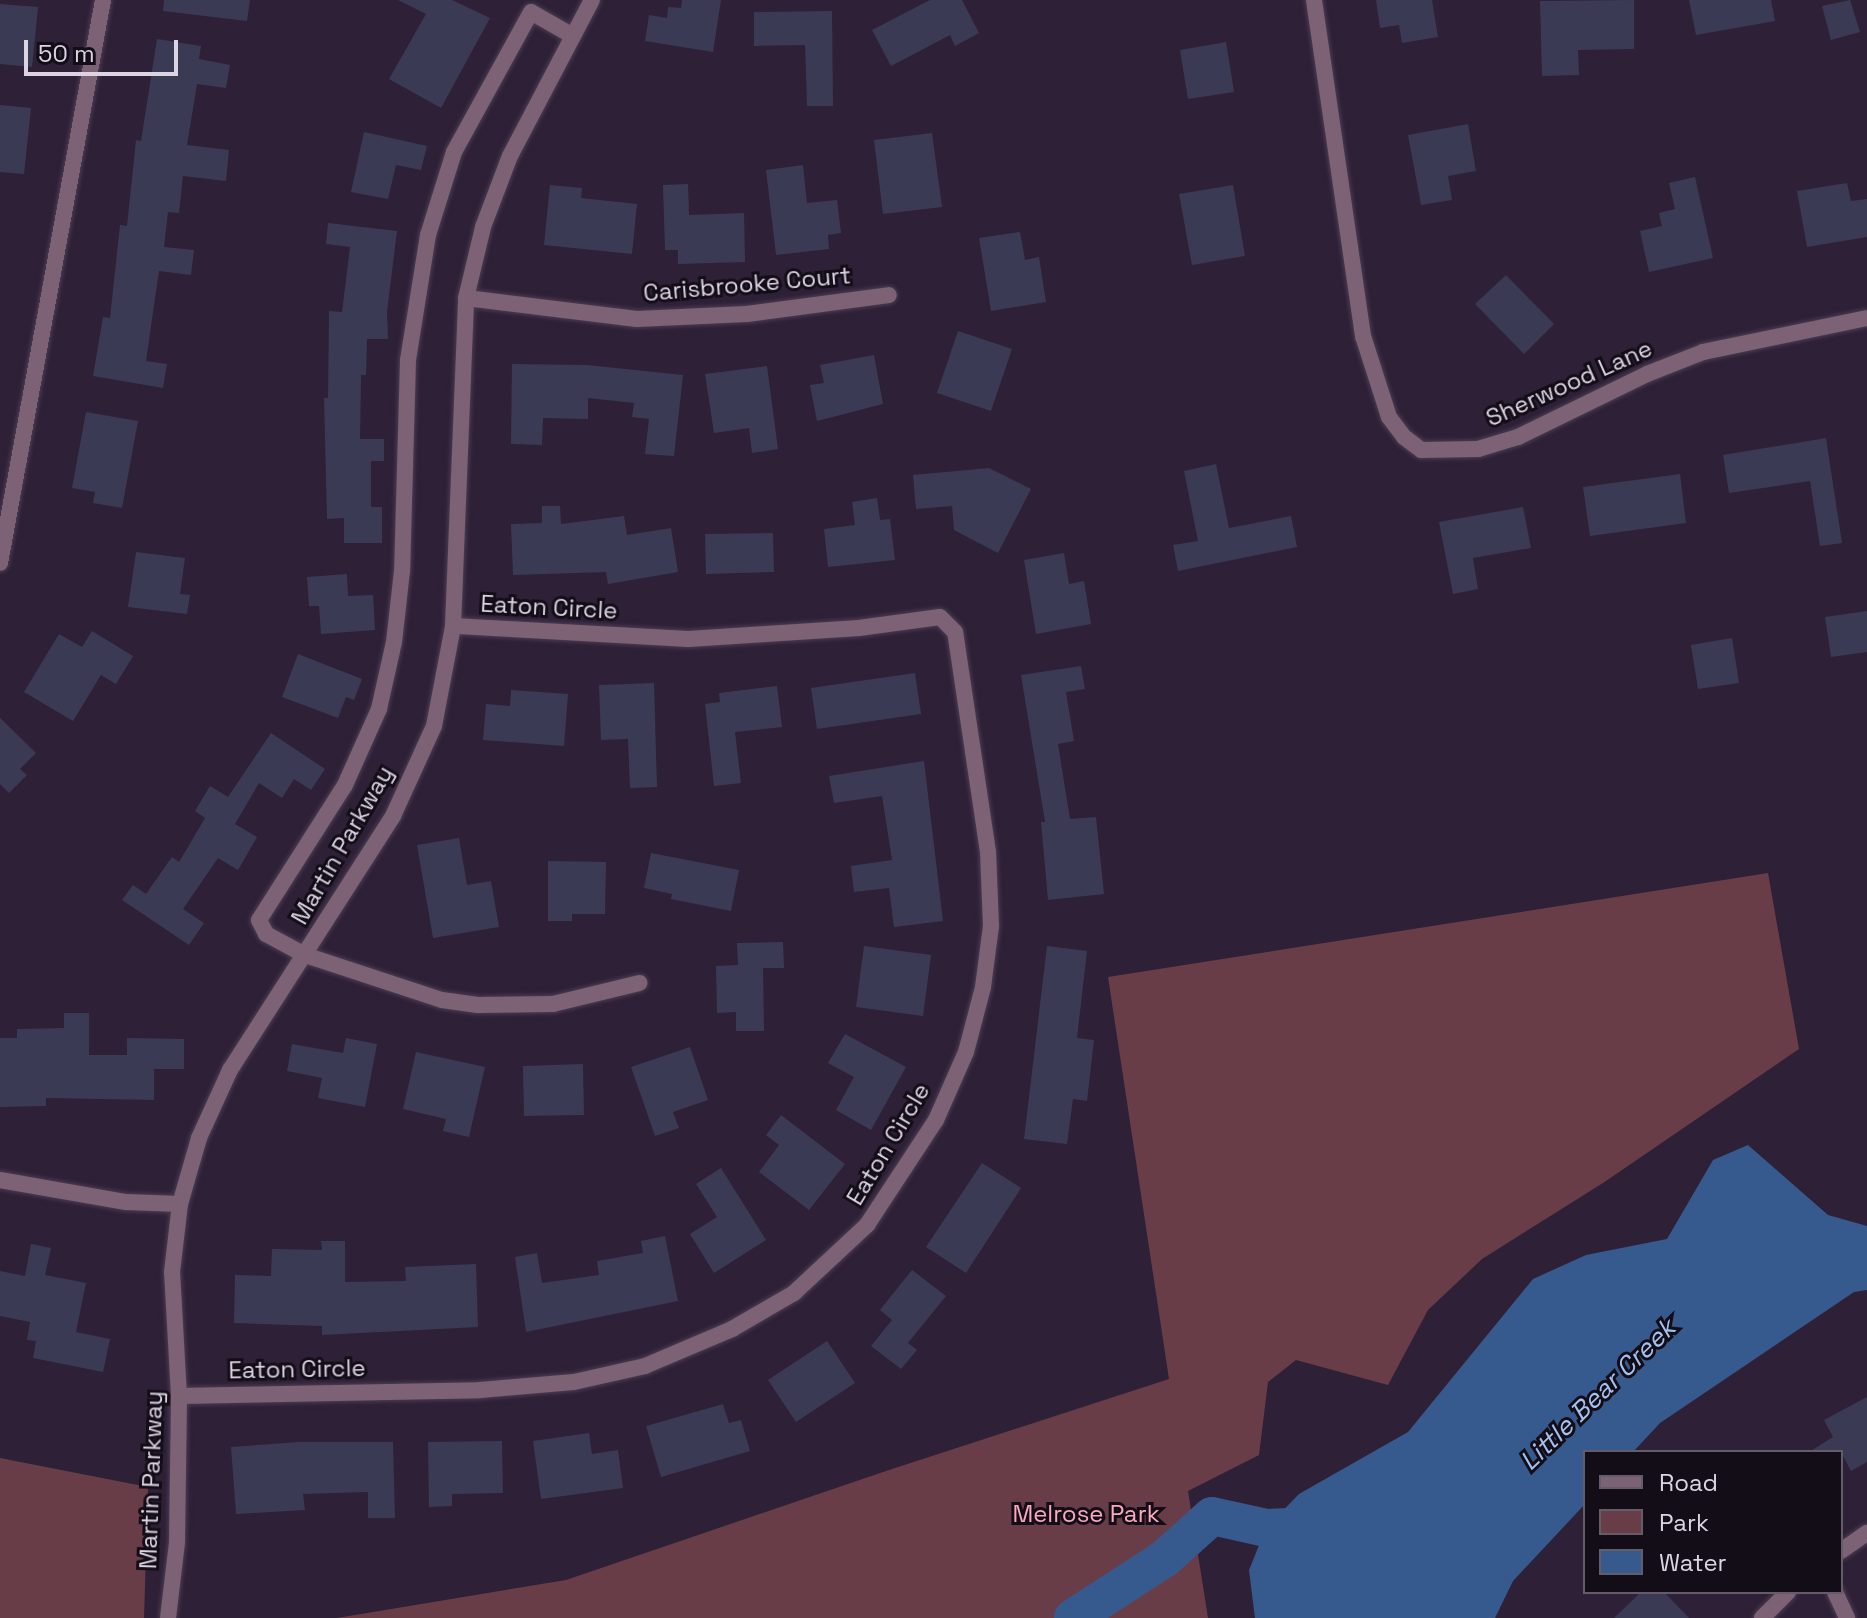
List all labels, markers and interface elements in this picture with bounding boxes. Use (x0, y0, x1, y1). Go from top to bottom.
scale bar (28, 24, 182, 74)
text: 50 m (38, 38, 95, 69)
street label: Carisbrooke Court (642, 261, 852, 307)
street label: Sherwood Lane (1481, 333, 1657, 433)
street label: Eaton Circle (480, 589, 618, 625)
street label: Martin Parkway (285, 760, 399, 930)
street label: Eaton Circle (840, 1078, 936, 1210)
water label: Little Bear Creek (1514, 1313, 1682, 1477)
street label: Eaton Circle (228, 1353, 366, 1385)
street label: Martin Parkway (133, 1390, 169, 1570)
legend (1583, 1450, 1843, 1594)
text: Road (1659, 1467, 1718, 1498)
park label: Melrose Park (1012, 1500, 1160, 1528)
text: Park (1659, 1507, 1709, 1538)
text: Water (1659, 1547, 1727, 1578)

